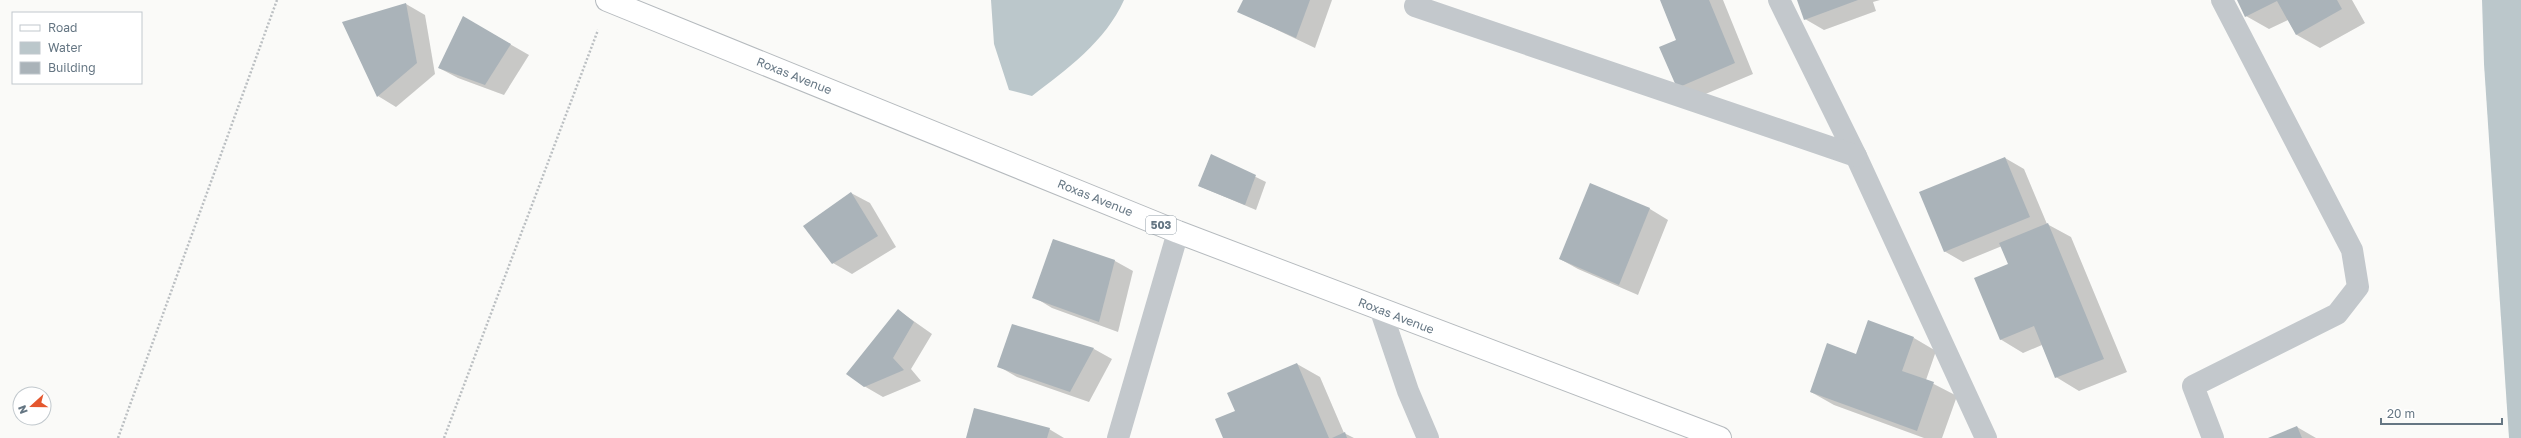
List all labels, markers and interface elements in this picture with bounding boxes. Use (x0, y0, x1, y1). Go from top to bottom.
legend (12, 12, 142, 84)
text: Road (48, 20, 77, 35)
text: Water (48, 40, 82, 55)
street label: Roxas Avenue (754, 54, 834, 97)
text: Building (48, 60, 96, 75)
street label: Roxas Avenue (1055, 176, 1135, 219)
road number: 503 (1146, 216, 1176, 234)
street label: Roxas Avenue (1356, 294, 1436, 337)
north arrow (12, 386, 52, 426)
scale bar (2381, 400, 2502, 426)
text: N (15, 404, 30, 416)
text: 20 m (2387, 406, 2415, 421)

